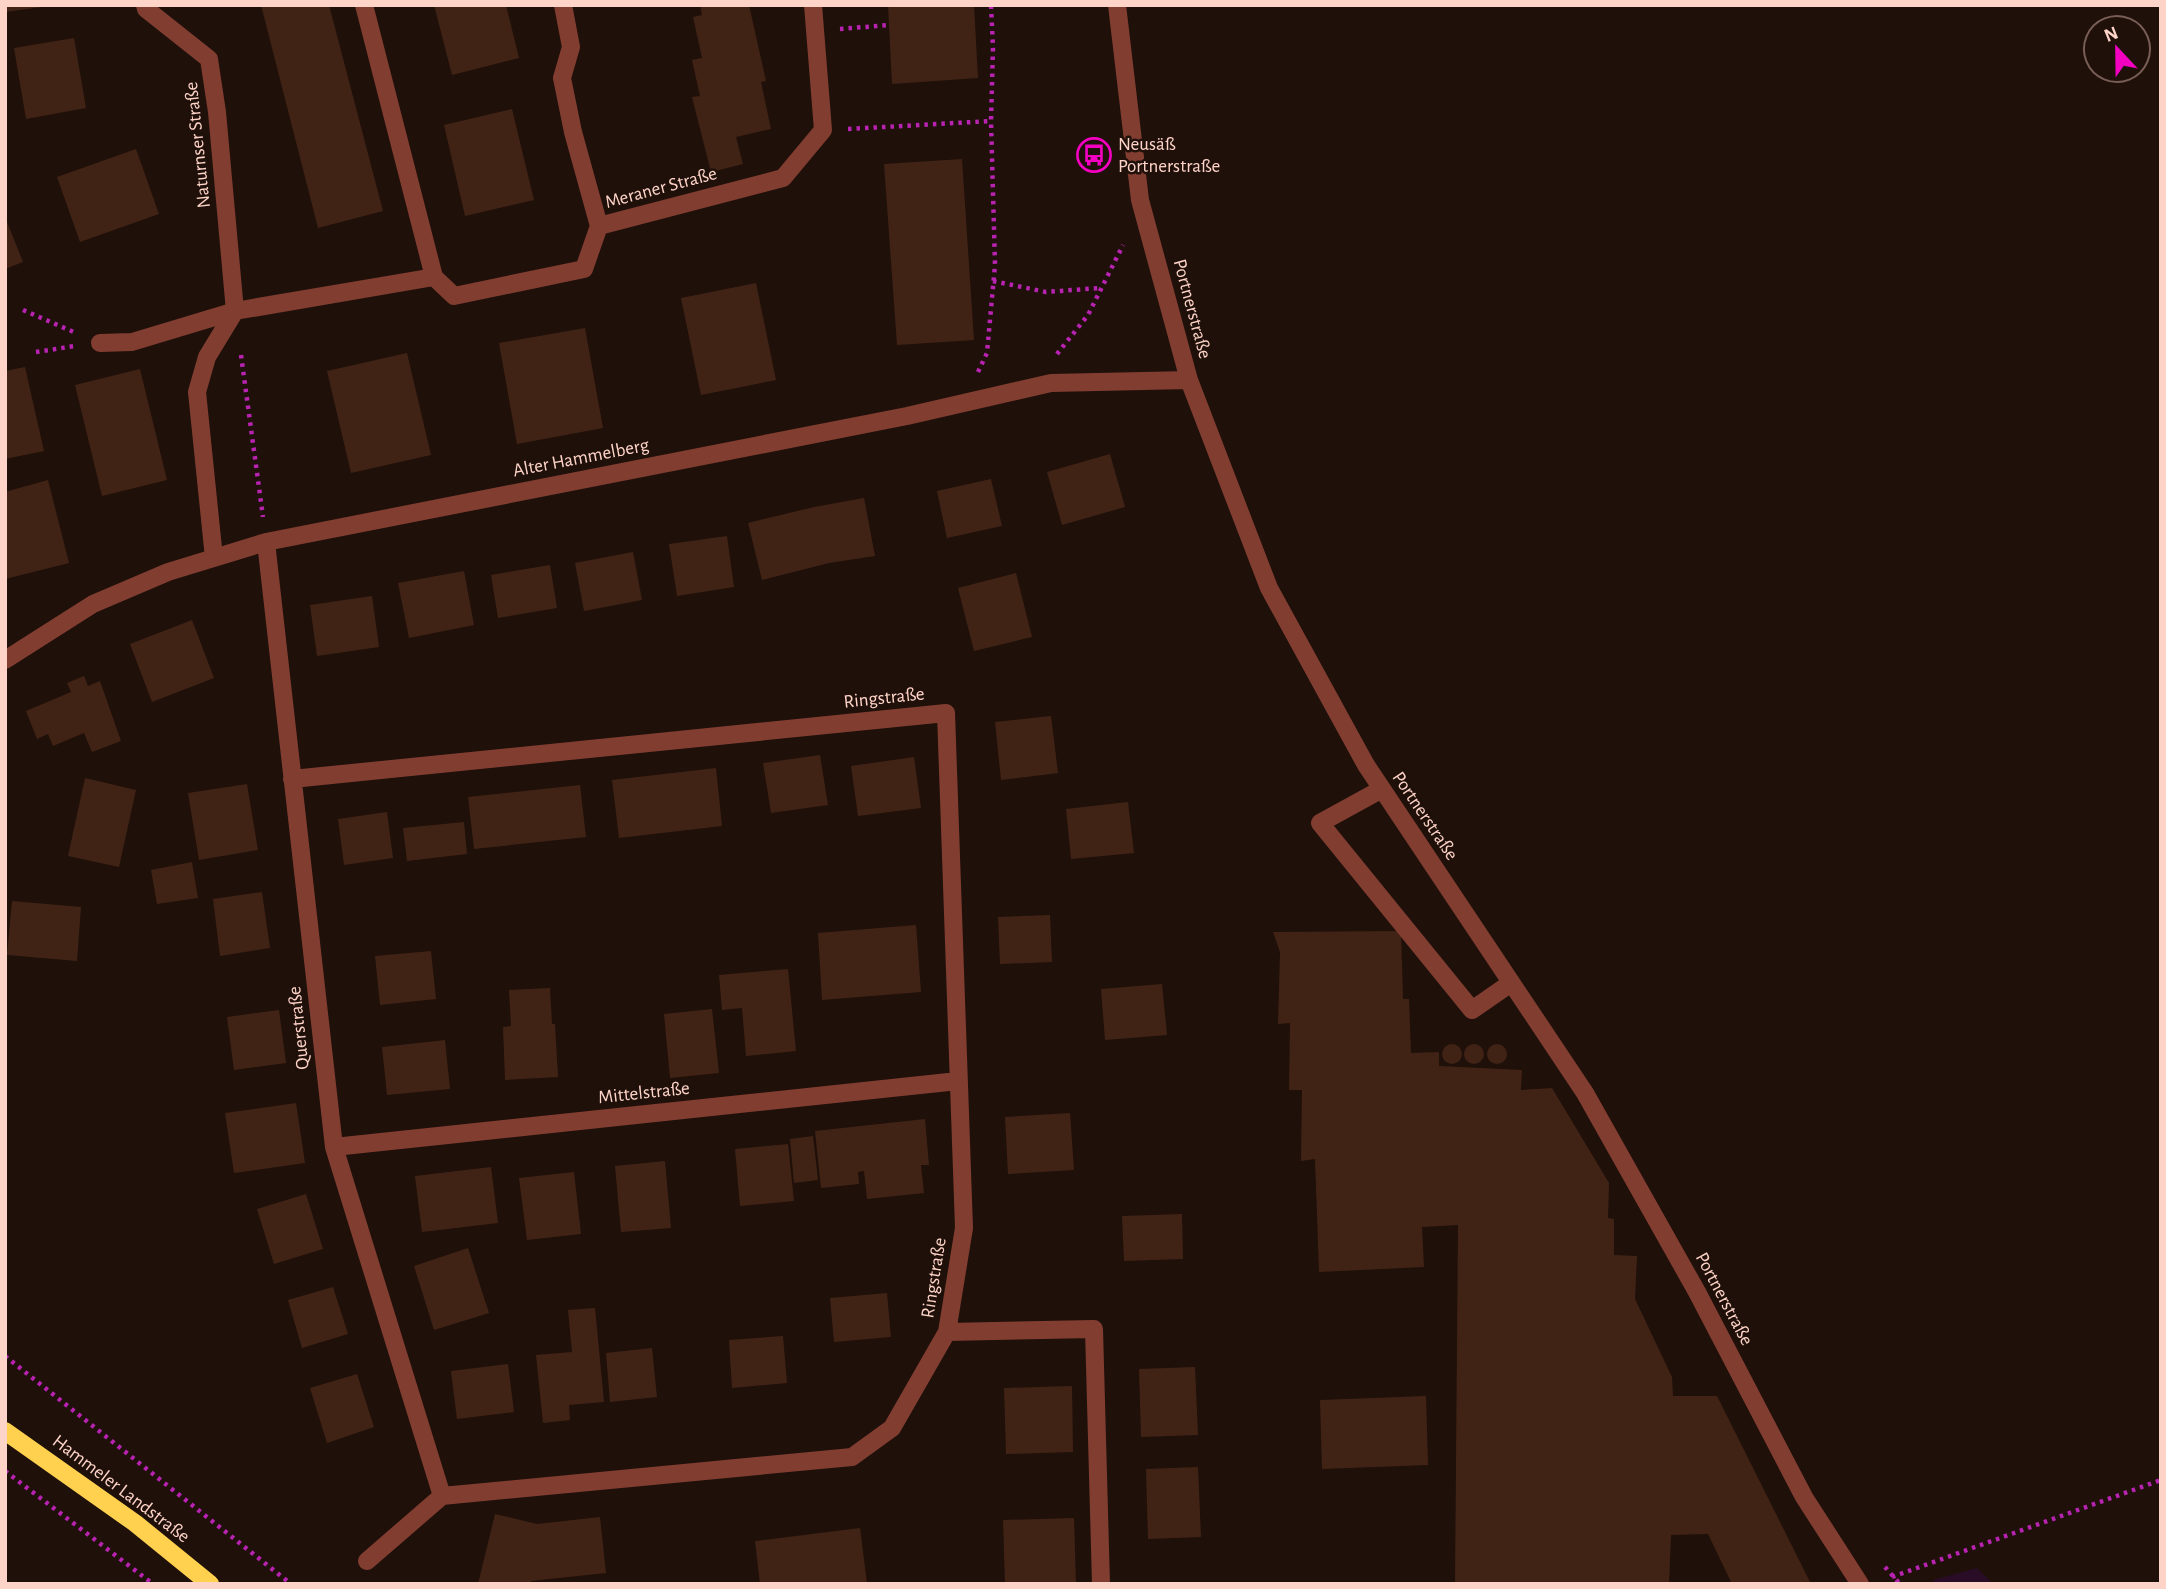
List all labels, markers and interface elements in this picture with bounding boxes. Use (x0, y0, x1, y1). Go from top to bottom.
north arrow (2082, 14, 2152, 84)
text: N (2102, 23, 2121, 46)
street label: Naturnser Straße (182, 81, 214, 209)
place label: Neusäß Portnerstraße (1118, 135, 1220, 176)
bus stop icon: Neusäß Portnerstraße (1075, 136, 1113, 174)
street label: Meraner Straße (603, 164, 719, 212)
street label: Portnerstraße (1170, 257, 1214, 361)
street label: Alter Hammelberg (511, 435, 651, 481)
street label: Ringstraße (843, 684, 925, 712)
street label: Portnerstraße (1389, 768, 1461, 864)
street label: Querstraße (285, 985, 313, 1071)
street label: Mittelstraße (597, 1079, 691, 1107)
street label: Ringstraße (918, 1236, 950, 1320)
street label: Portnerstraße (1692, 1249, 1756, 1349)
street label: Hammeler Landstraße (49, 1431, 193, 1547)

